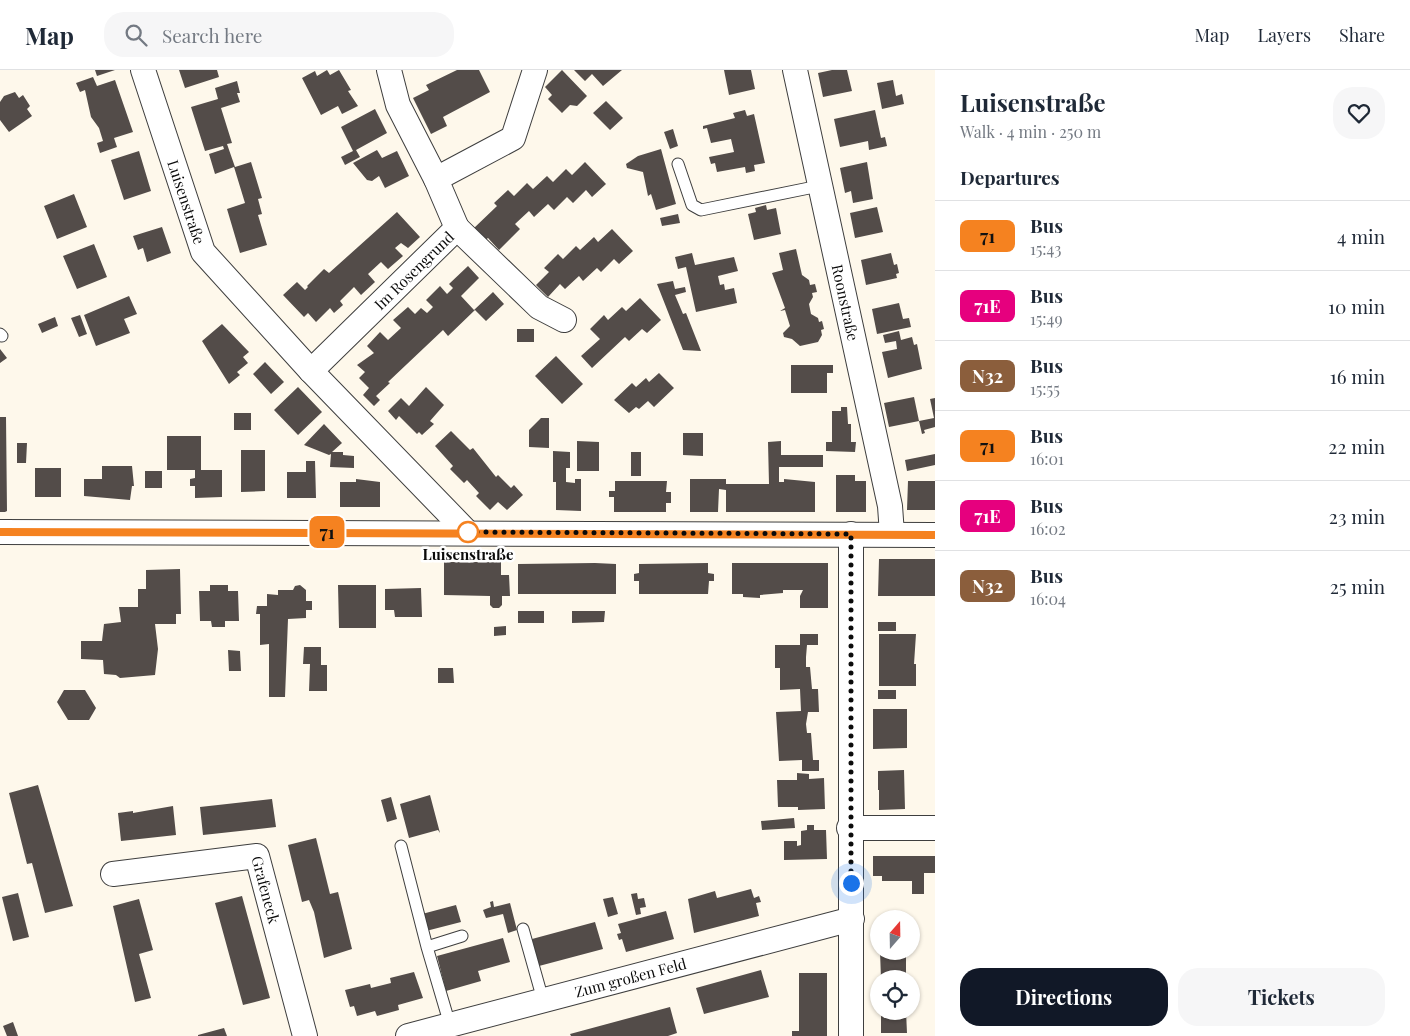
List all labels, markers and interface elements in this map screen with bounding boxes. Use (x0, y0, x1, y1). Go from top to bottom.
search box (104, 12, 454, 57)
text: Map (25, 19, 74, 51)
icon: search (122, 21, 150, 49)
text: Search here (162, 22, 262, 48)
text: Map (1194, 23, 1229, 47)
text: Layers (1257, 23, 1311, 47)
text: Share (1339, 23, 1385, 47)
text: Luisenstraße (960, 86, 1106, 118)
button: heart (1333, 87, 1385, 139)
text: Walk · 4 min · 250 m (960, 121, 1101, 142)
street label: Luisenstraße (163, 157, 210, 247)
text: Departures (960, 164, 1060, 190)
text: Bus (1030, 212, 1063, 238)
text: 4 min (1337, 223, 1385, 249)
text: 71 (980, 224, 995, 248)
street label: Im Rosengrund (370, 226, 458, 314)
text: 15:43 (1030, 238, 1061, 259)
street label: Roonstraße (828, 262, 864, 343)
text: Bus (1030, 282, 1063, 308)
text: 10 min (1328, 293, 1385, 319)
text: 71E (974, 294, 1001, 318)
text: 15:49 (1030, 308, 1063, 329)
text: Bus (1030, 352, 1063, 378)
text: 16 min (1330, 363, 1385, 389)
text: N32 (972, 364, 1003, 388)
text: 15:55 (1030, 378, 1060, 399)
text: Bus (1030, 422, 1063, 448)
text: 22 min (1328, 433, 1385, 459)
text: 71 (980, 434, 995, 458)
text: 16:01 (1030, 448, 1064, 469)
text: Bus (1030, 492, 1063, 518)
text: 23 min (1329, 503, 1385, 529)
text: 71E (974, 504, 1001, 528)
line badge: 71 (304, 516, 350, 548)
text: 16:02 (1030, 518, 1066, 539)
text: 71 (319, 520, 335, 544)
marker: Luisenstraße (457, 521, 479, 543)
place label: Luisenstraße (423, 544, 514, 564)
text: Bus (1030, 562, 1063, 588)
text: 25 min (1330, 573, 1385, 599)
text: N32 (972, 574, 1003, 598)
text: 16:04 (1030, 588, 1066, 609)
street label: Grafeneck (247, 854, 285, 926)
your location (839, 871, 864, 896)
north arrow (870, 910, 920, 960)
map controls (870, 910, 920, 1020)
street label: Zum großen Feld (572, 953, 689, 1002)
button: Directions (960, 968, 1168, 1026)
button: Tickets (1178, 968, 1385, 1026)
button: locate (870, 970, 920, 1020)

